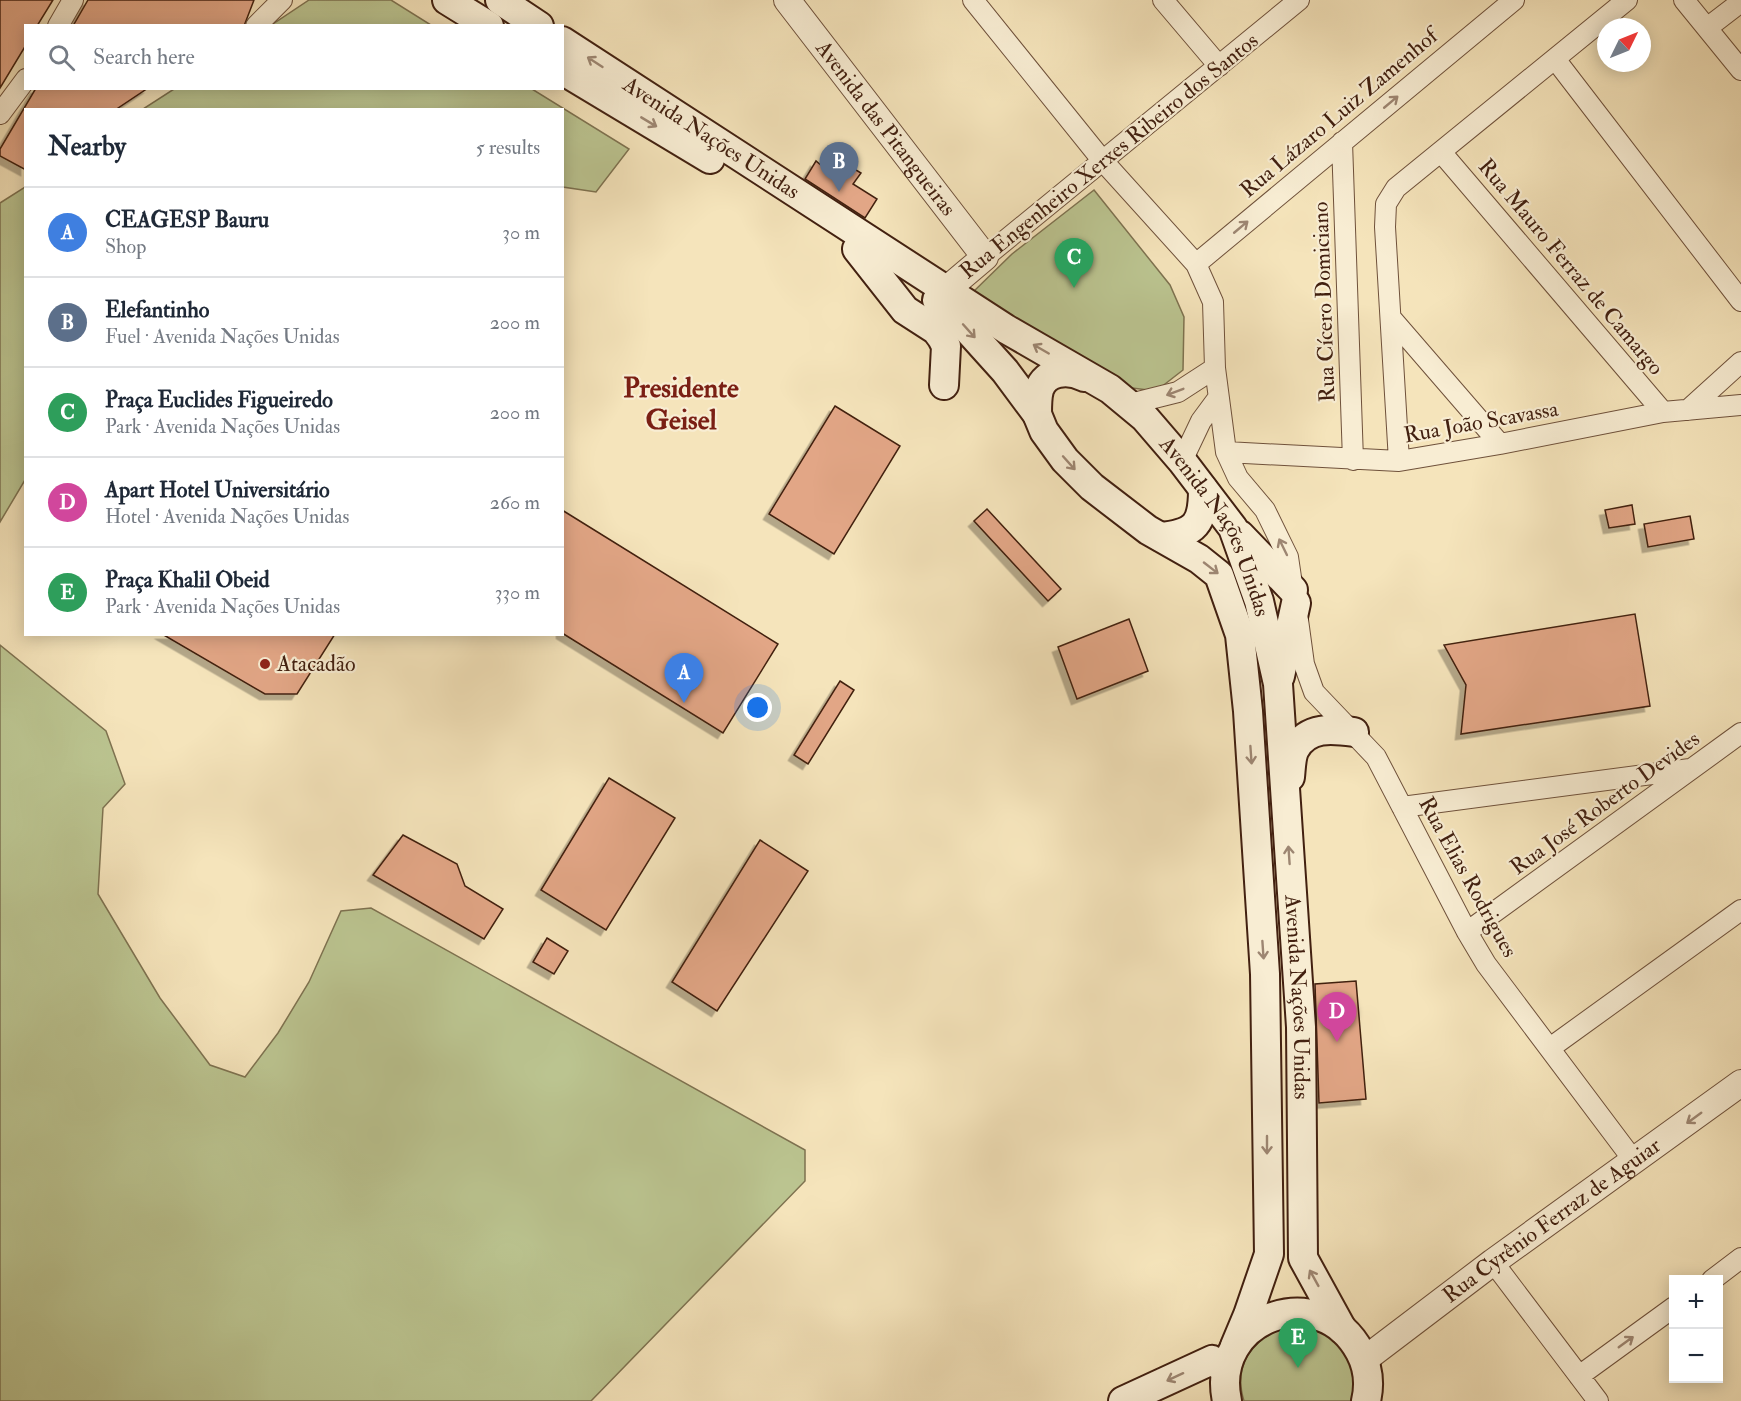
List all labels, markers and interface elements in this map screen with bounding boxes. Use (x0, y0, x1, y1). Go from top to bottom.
north arrow (1597, 18, 1651, 72)
street label: Rua Lázaro Luiz Zamenhof (1234, 20, 1446, 204)
search box (24, 24, 564, 90)
street label: Rua Engenheiro Xerxes Ribeiro dos Santos (954, 27, 1264, 285)
street label: Avenida das Pitangueiras (809, 34, 962, 222)
icon: search (45, 41, 78, 74)
text: Search here (93, 43, 195, 71)
one-way arrow (586, 55, 603, 68)
street label: Avenida Nações Unidas (617, 70, 805, 205)
one-way arrow (1382, 96, 1398, 109)
one-way arrow (640, 116, 657, 128)
text: Nearby (48, 131, 126, 163)
text: 5 results (476, 135, 540, 160)
pin: B (820, 142, 858, 192)
street label: Rua Mauro Ferraz de Camargo (1472, 153, 1670, 381)
street label: Rua Cícero Domiciano (1307, 201, 1341, 403)
text: CEAGESP Bauru (105, 206, 269, 234)
text: A (61, 220, 74, 245)
text: 30 m (502, 220, 540, 245)
one-way arrow (1232, 220, 1248, 233)
text: Shop (105, 234, 146, 259)
pin: C (1054, 238, 1094, 288)
text: Elefantinho (105, 296, 209, 324)
text: B (61, 310, 74, 335)
text: 200 m (490, 310, 540, 335)
one-way arrow (962, 323, 976, 338)
text: Fuel · Avenida Nações Unidas (105, 324, 340, 349)
one-way arrow (1033, 343, 1050, 355)
district label: Presidente Geisel (623, 371, 739, 438)
text: Praça Euclides Figueiredo (105, 386, 333, 414)
one-way arrow (1166, 387, 1185, 398)
street label: Rua João Scavassa (1402, 394, 1561, 449)
text: C (60, 400, 75, 425)
text: 200 m (490, 400, 540, 425)
text: Park · Avenida Nações Unidas (105, 414, 340, 439)
street label: Avenida Nações Unidas (1152, 430, 1276, 619)
one-way arrow (1062, 455, 1076, 470)
text: Apart Hotel Universitário (105, 476, 330, 504)
text: D (59, 490, 76, 515)
text: 260 m (490, 490, 540, 515)
text: Hotel · Avenida Nações Unidas (105, 504, 349, 529)
one-way arrow (1277, 538, 1288, 556)
one-way arrow (1202, 562, 1218, 575)
text: Praça Khalil Obeid (105, 566, 270, 594)
text: E (60, 580, 75, 605)
text: 330 m (495, 580, 540, 605)
text: Park · Avenida Nações Unidas (105, 594, 340, 619)
place label: Atacadão (276, 650, 356, 678)
pin: A (664, 654, 704, 703)
marker: Atacadão (258, 657, 272, 671)
your location (743, 693, 772, 722)
street label: Rua José Roberto Devides (1505, 725, 1705, 881)
one-way arrow (1245, 745, 1256, 765)
street label: Rua Elias Rodrigues (1412, 792, 1524, 962)
one-way arrow (1284, 845, 1295, 865)
street label: Avenida Nações Unidas (1278, 893, 1316, 1100)
one-way arrow (1258, 939, 1269, 959)
pin: D (1318, 992, 1356, 1042)
one-way arrow (1686, 1112, 1702, 1124)
street label: Rua Cyrênio Ferraz de Aguiar (1437, 1131, 1667, 1309)
one-way arrow (1261, 1134, 1273, 1154)
one-way arrow (1308, 1269, 1319, 1287)
map controls (1669, 1275, 1723, 1383)
button: + (1669, 1275, 1723, 1329)
pin: E (1278, 1318, 1318, 1368)
button: − (1669, 1329, 1723, 1383)
one-way arrow (1618, 1335, 1634, 1348)
one-way arrow (1166, 1372, 1184, 1383)

